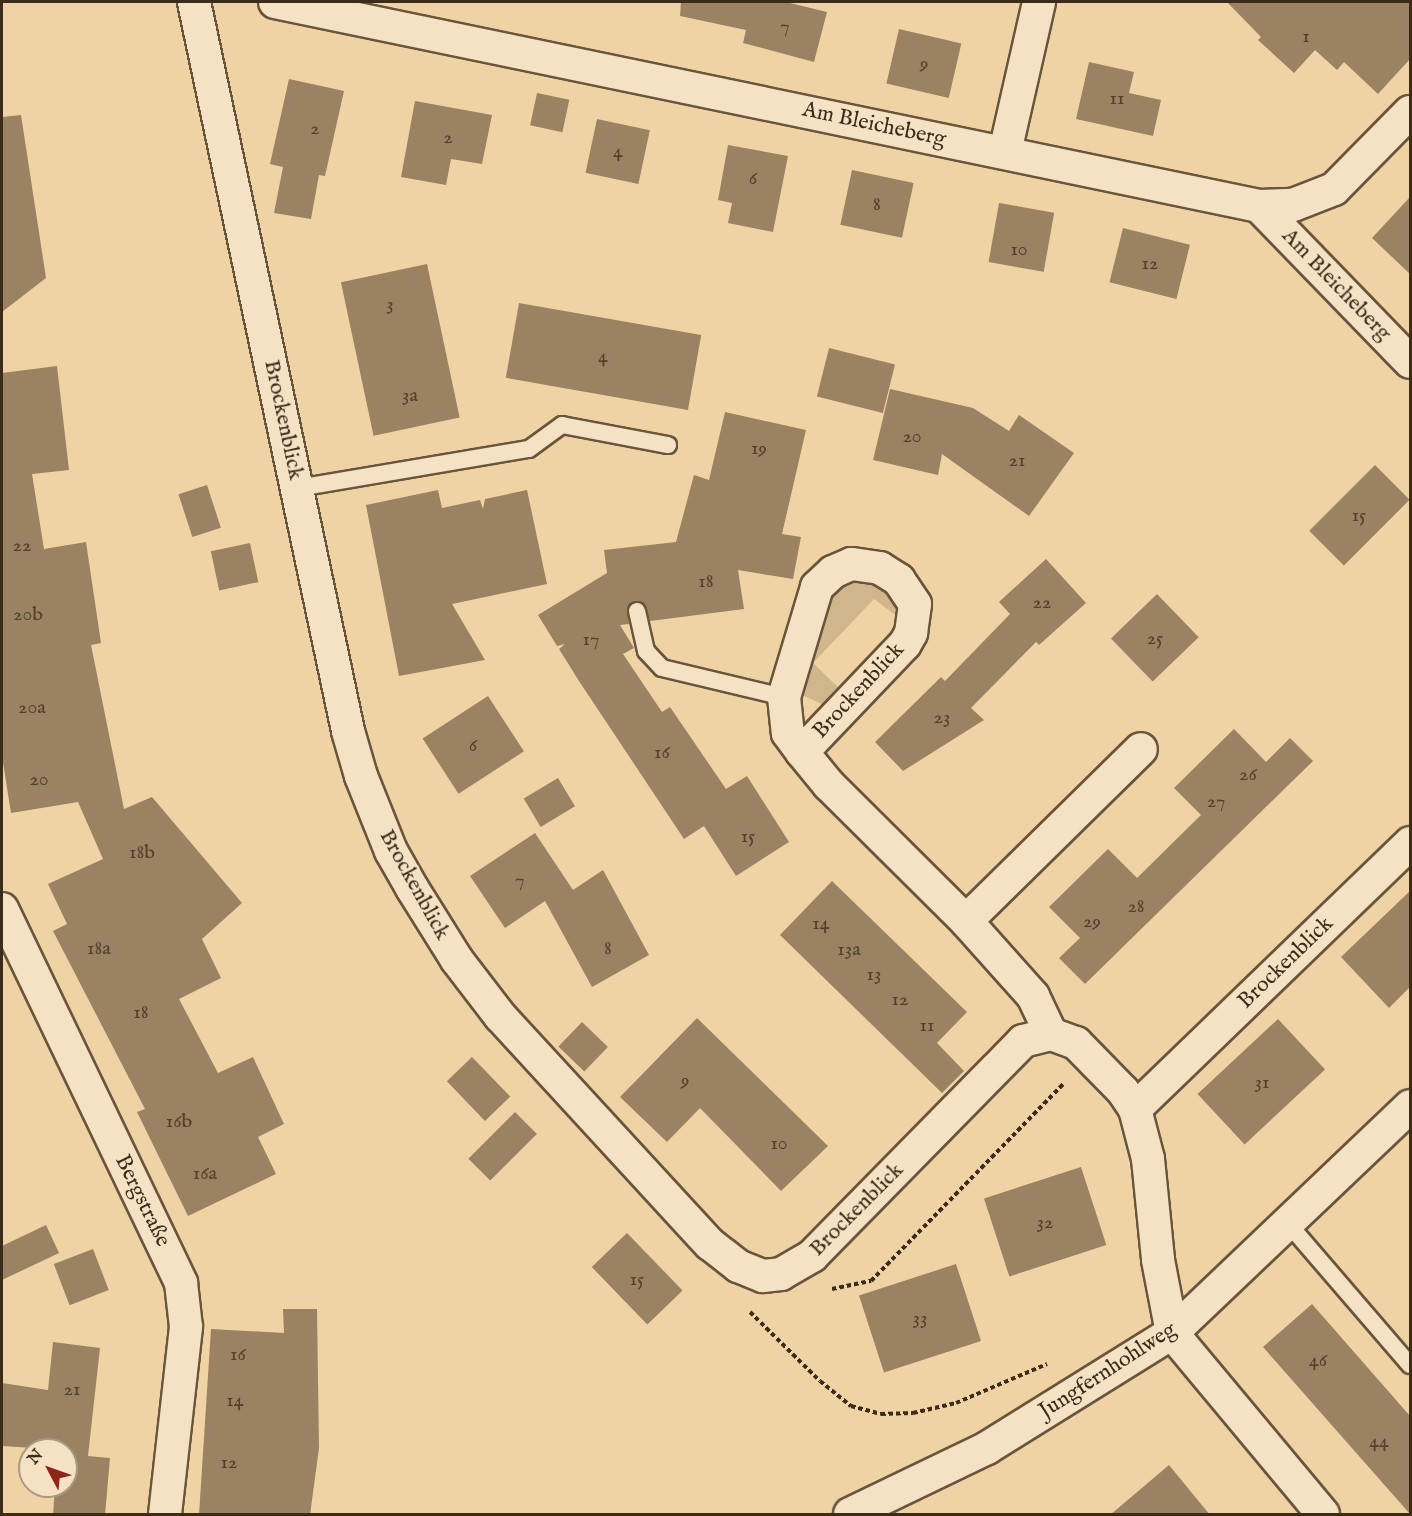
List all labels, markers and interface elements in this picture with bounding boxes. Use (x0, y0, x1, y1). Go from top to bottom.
house number: 7 (780, 14, 790, 38)
house number: 1 (1302, 24, 1310, 48)
house number: 9 (920, 51, 928, 75)
house number: 11 (1110, 86, 1124, 110)
street label: Am Bleicheberg (800, 97, 948, 153)
house number: 2 (310, 116, 320, 140)
house number: 2 (443, 125, 453, 149)
house number: 4 (613, 139, 623, 163)
house number: 6 (749, 166, 757, 190)
house number: 8 (873, 192, 881, 216)
street label: Am Bleicheberg (1276, 223, 1396, 347)
house number: 10 (1010, 237, 1028, 261)
house number: 12 (1142, 251, 1158, 275)
house number: 3 (386, 292, 394, 316)
house number: 4 (598, 344, 608, 368)
street label: Brockenblick (257, 358, 309, 482)
house number: 3a (402, 383, 418, 407)
house number: 20 (902, 424, 922, 448)
house number: 19 (751, 436, 767, 460)
house number: 21 (1009, 448, 1025, 472)
house number: 15 (1352, 503, 1366, 527)
house number: 22 (13, 533, 31, 557)
house number: 18 (698, 569, 714, 593)
house number: 22 (1033, 590, 1051, 614)
house number: 20b (13, 602, 43, 626)
house number: 25 (1147, 626, 1163, 650)
house number: 17 (583, 627, 599, 651)
street label: Brockenblick (808, 637, 910, 745)
house number: 20a (18, 695, 46, 719)
house number: 23 (934, 705, 950, 729)
house number: 6 (469, 733, 477, 757)
house number: 16 (654, 740, 670, 764)
house number: 26 (1239, 762, 1257, 786)
house number: 20 (29, 767, 49, 791)
house number: 27 (1207, 789, 1225, 813)
house number: 15 (741, 824, 755, 848)
street label: Brockenblick (373, 825, 455, 945)
house number: 18b (129, 840, 155, 864)
house number: 7 (515, 868, 525, 892)
house number: 28 (1127, 894, 1145, 918)
house number: 29 (1083, 909, 1101, 933)
house number: 14 (812, 911, 830, 935)
street label: Brockenblick (1233, 911, 1339, 1015)
house number: 18a (87, 936, 111, 960)
house number: 8 (604, 936, 612, 960)
house number: 13a (837, 937, 861, 961)
house number: 13 (867, 962, 881, 986)
house number: 12 (892, 987, 908, 1011)
house number: 18 (133, 1000, 149, 1024)
house number: 11 (920, 1013, 934, 1037)
house number: 9 (681, 1068, 689, 1092)
house number: 31 (1255, 1070, 1269, 1094)
house number: 16b (166, 1109, 192, 1133)
house number: 10 (770, 1131, 788, 1155)
street label: Bergstraße (108, 1151, 176, 1251)
street label: Brockenblick (805, 1158, 909, 1262)
house number: 16a (193, 1161, 217, 1185)
house number: 32 (1037, 1210, 1053, 1234)
house number: 15 (630, 1267, 644, 1291)
house number: 33 (913, 1306, 927, 1330)
street label: Jungfernhohlweg (1034, 1317, 1182, 1425)
house number: 16 (230, 1342, 246, 1366)
house number: 46 (1309, 1348, 1327, 1372)
house number: 21 (64, 1377, 80, 1401)
house number: 14 (226, 1388, 244, 1412)
house number: 44 (1369, 1429, 1389, 1453)
north arrow (18, 1438, 78, 1498)
text: N (24, 1446, 48, 1469)
house number: 12 (221, 1450, 237, 1474)

